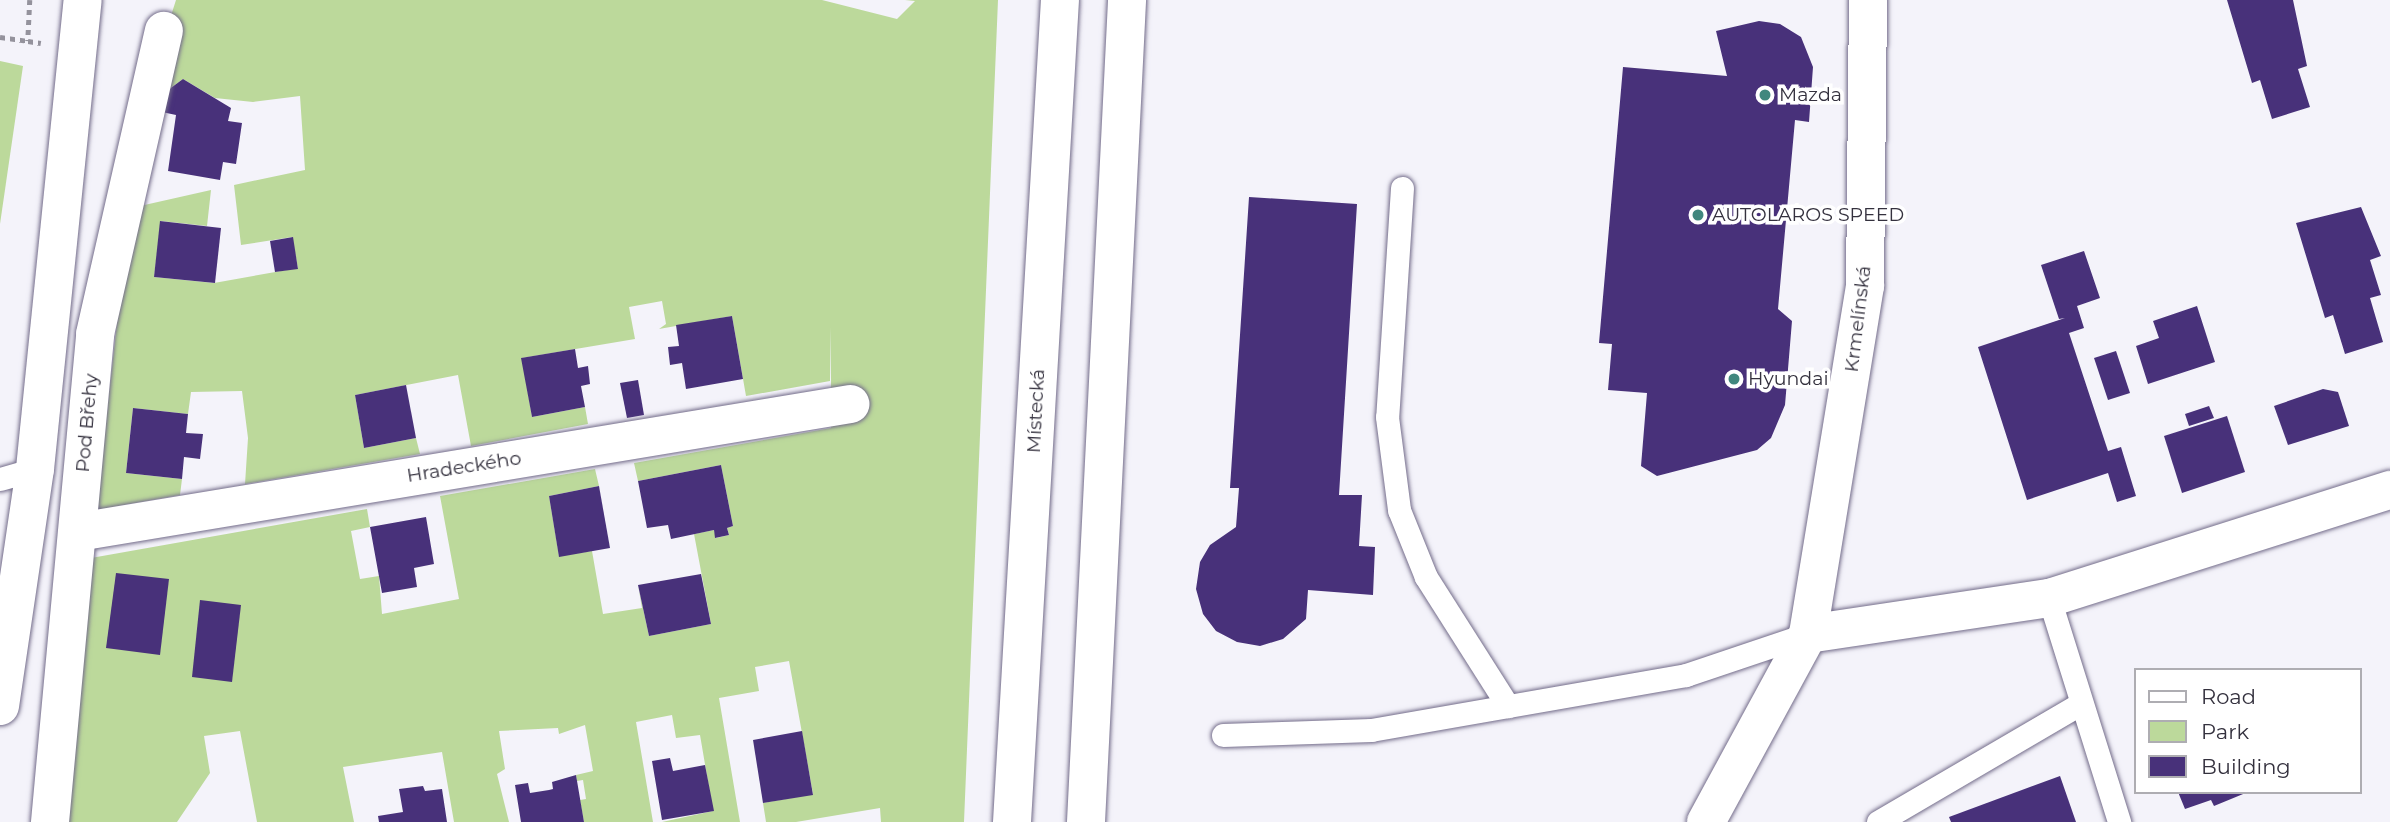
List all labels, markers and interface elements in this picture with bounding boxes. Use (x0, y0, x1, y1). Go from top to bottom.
place label: Mazda (1779, 84, 1842, 106)
marker: Mazda (1757, 87, 1773, 103)
place label: AUTOLAROS SPEED (1712, 204, 1904, 226)
marker: AUTOLAROS SPEED (1690, 207, 1706, 223)
street label: Krmelínská (1840, 264, 1876, 374)
street label: Místecká (1022, 368, 1050, 454)
place label: Hyundai (1748, 368, 1829, 390)
marker: Hyundai (1726, 371, 1742, 387)
street label: Pod Břehy (71, 373, 103, 473)
street label: Hradeckého (405, 447, 523, 487)
legend (2134, 668, 2362, 794)
text: Road (2201, 684, 2256, 709)
text: Park (2201, 719, 2249, 744)
text: Building (2201, 754, 2291, 779)

